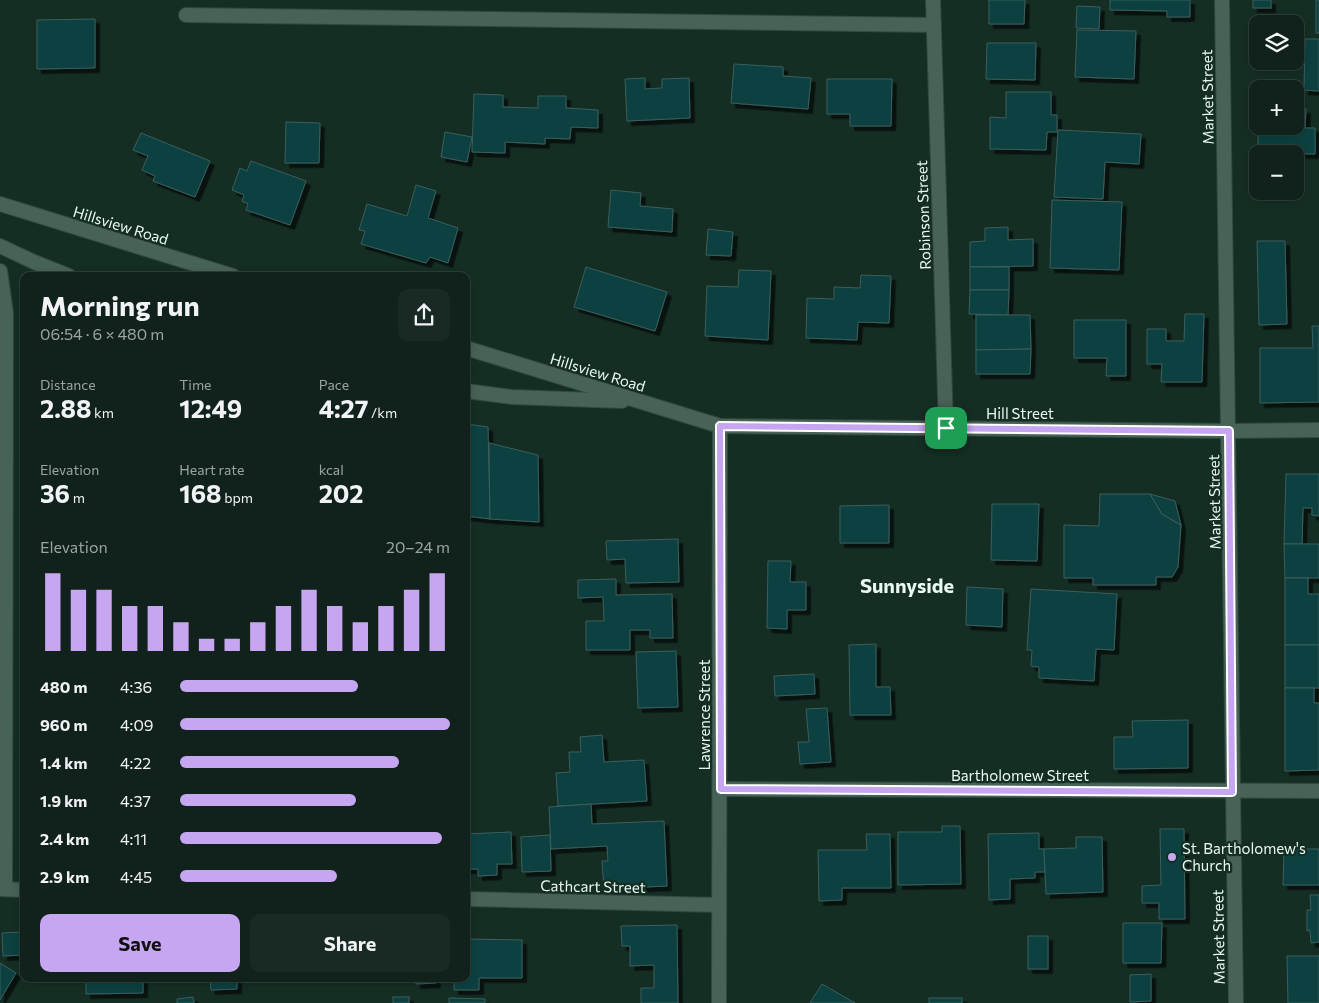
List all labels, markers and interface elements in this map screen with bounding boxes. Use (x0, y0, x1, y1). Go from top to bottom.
map controls (1249, 15, 1304, 200)
button: layers (1249, 15, 1304, 70)
street label: Market Street (1197, 49, 1217, 145)
button: + (1249, 80, 1304, 135)
button: − (1249, 145, 1304, 200)
street label: Robinson Street (912, 160, 934, 270)
street label: Hillsview Road (71, 202, 171, 248)
text: Morning run (40, 288, 200, 322)
button: share (398, 289, 450, 341)
text: 06:54 · 6 × 480 m (40, 324, 164, 343)
street label: Hillsview Road (548, 349, 648, 395)
text: Distance (40, 376, 96, 393)
text: Time (179, 376, 212, 393)
text: Pace (319, 376, 349, 393)
text: 2.88 (40, 393, 91, 423)
text: 12:49 (179, 393, 242, 423)
text: 4:27 (319, 393, 368, 423)
text: km (91, 404, 114, 421)
text: /km (368, 404, 397, 421)
street label: Hill Street (986, 404, 1054, 422)
pin (925, 407, 967, 449)
icon: arrive (932, 414, 960, 442)
street label: Market Street (1204, 454, 1224, 550)
text: Elevation (40, 461, 99, 478)
text: Heart rate (179, 461, 244, 478)
text: kcal (319, 461, 344, 478)
text: 36 (40, 478, 70, 508)
text: 168 (179, 478, 222, 508)
text: 202 (319, 478, 363, 508)
text: m (70, 489, 85, 506)
text: bpm (222, 489, 253, 506)
text: Elevation (40, 537, 108, 556)
text: 20–24 m (386, 537, 450, 556)
district label: Sunnyside (860, 573, 954, 597)
street label: Lawrence Street (695, 659, 713, 771)
text: 480 m (40, 677, 87, 696)
text: 4:36 (120, 677, 152, 696)
text: 960 m (40, 715, 87, 734)
text: 4:09 (120, 715, 154, 734)
text: 1.4 km (40, 753, 87, 772)
text: 4:22 (120, 753, 151, 772)
street label: Bartholomew Street (951, 766, 1089, 784)
text: 1.9 km (40, 791, 87, 810)
text: 4:37 (120, 791, 151, 810)
text: 2.4 km (40, 829, 89, 848)
text: 4:11 (120, 829, 147, 848)
place label: St. Bartholomew's Church (1182, 839, 1306, 874)
marker: St. Bartholomew's Church (1166, 851, 1178, 863)
text: 2.9 km (40, 867, 89, 886)
text: 4:45 (120, 867, 152, 886)
street label: Cathcart Street (540, 876, 646, 896)
street label: Market Street (1208, 889, 1228, 985)
button: Save (40, 914, 240, 972)
button: Share (250, 914, 450, 972)

